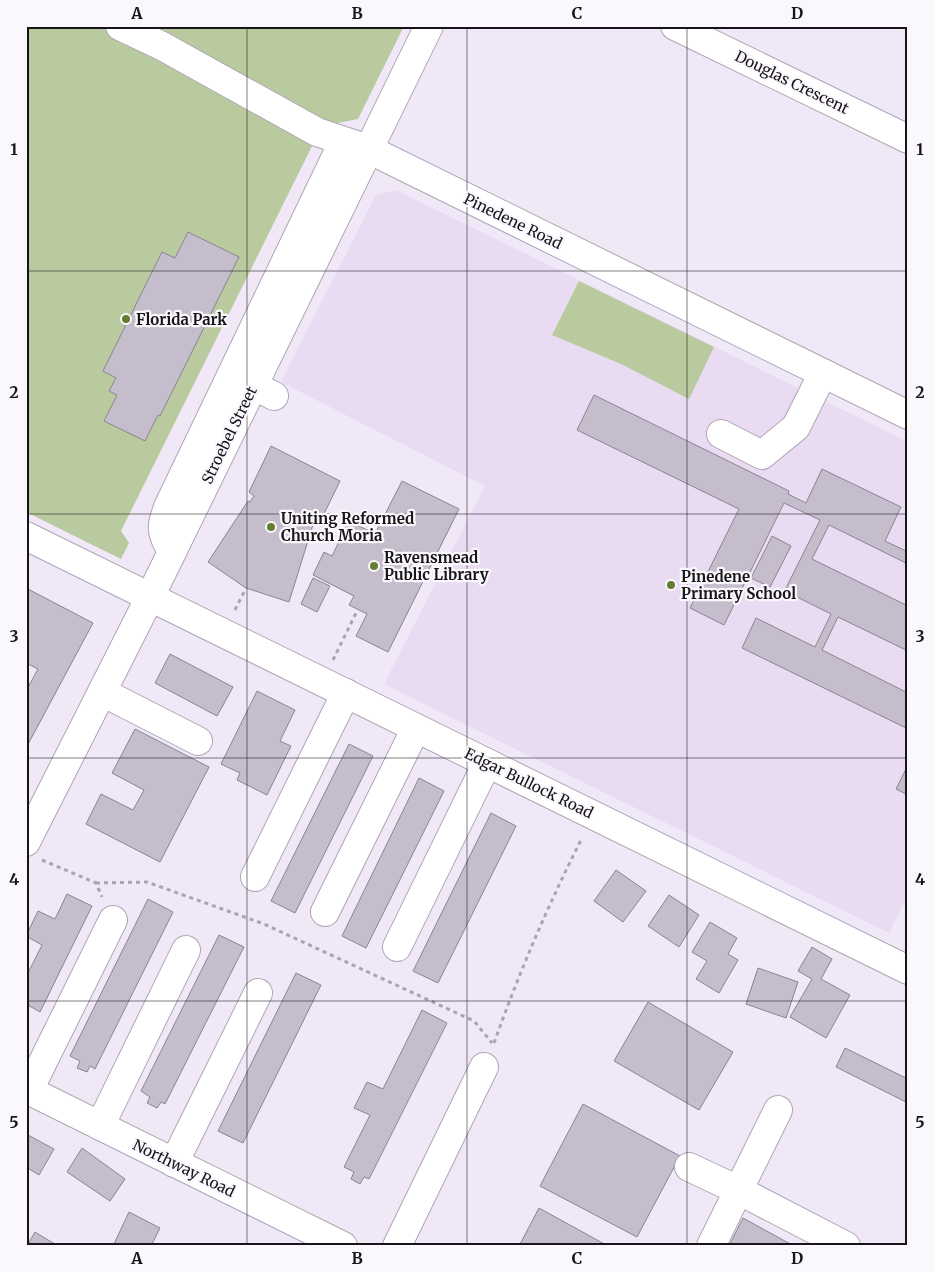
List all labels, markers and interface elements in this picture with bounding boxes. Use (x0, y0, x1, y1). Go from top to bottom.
text: A (130, 3, 143, 23)
text: B (351, 3, 363, 23)
text: C (572, 3, 582, 23)
text: D (791, 3, 803, 23)
street label: Douglas Crescent (732, 46, 852, 118)
text: 1 (10, 139, 18, 159)
text: 1 (916, 139, 924, 159)
street label: Pinedene Road (461, 189, 565, 253)
place label: Florida Park (136, 310, 227, 329)
marker: Florida Park (120, 313, 132, 325)
text: 2 (9, 382, 19, 402)
text: 2 (915, 382, 925, 402)
street label: Stroebel Street (197, 383, 261, 487)
place label: Uniting Reformed Church Moria (281, 509, 414, 545)
marker: Uniting Reformed Church Moria (265, 521, 277, 533)
place label: Ravensmead Public Library (384, 548, 489, 584)
marker: Ravensmead Public Library (368, 560, 380, 572)
place label: Pinedene Primary School (681, 567, 796, 603)
marker: Pinedene Primary School (665, 579, 677, 591)
text: 3 (9, 626, 19, 646)
text: 3 (915, 626, 925, 646)
street label: Edgar Bullock Road (462, 744, 596, 822)
text: 4 (9, 869, 19, 889)
text: 4 (915, 869, 925, 889)
text: 5 (9, 1112, 19, 1132)
text: 5 (915, 1112, 925, 1132)
street label: Northway Road (130, 1135, 238, 1201)
text: A (130, 1248, 143, 1268)
text: B (351, 1248, 363, 1268)
text: C (572, 1248, 582, 1268)
text: D (791, 1248, 803, 1268)

